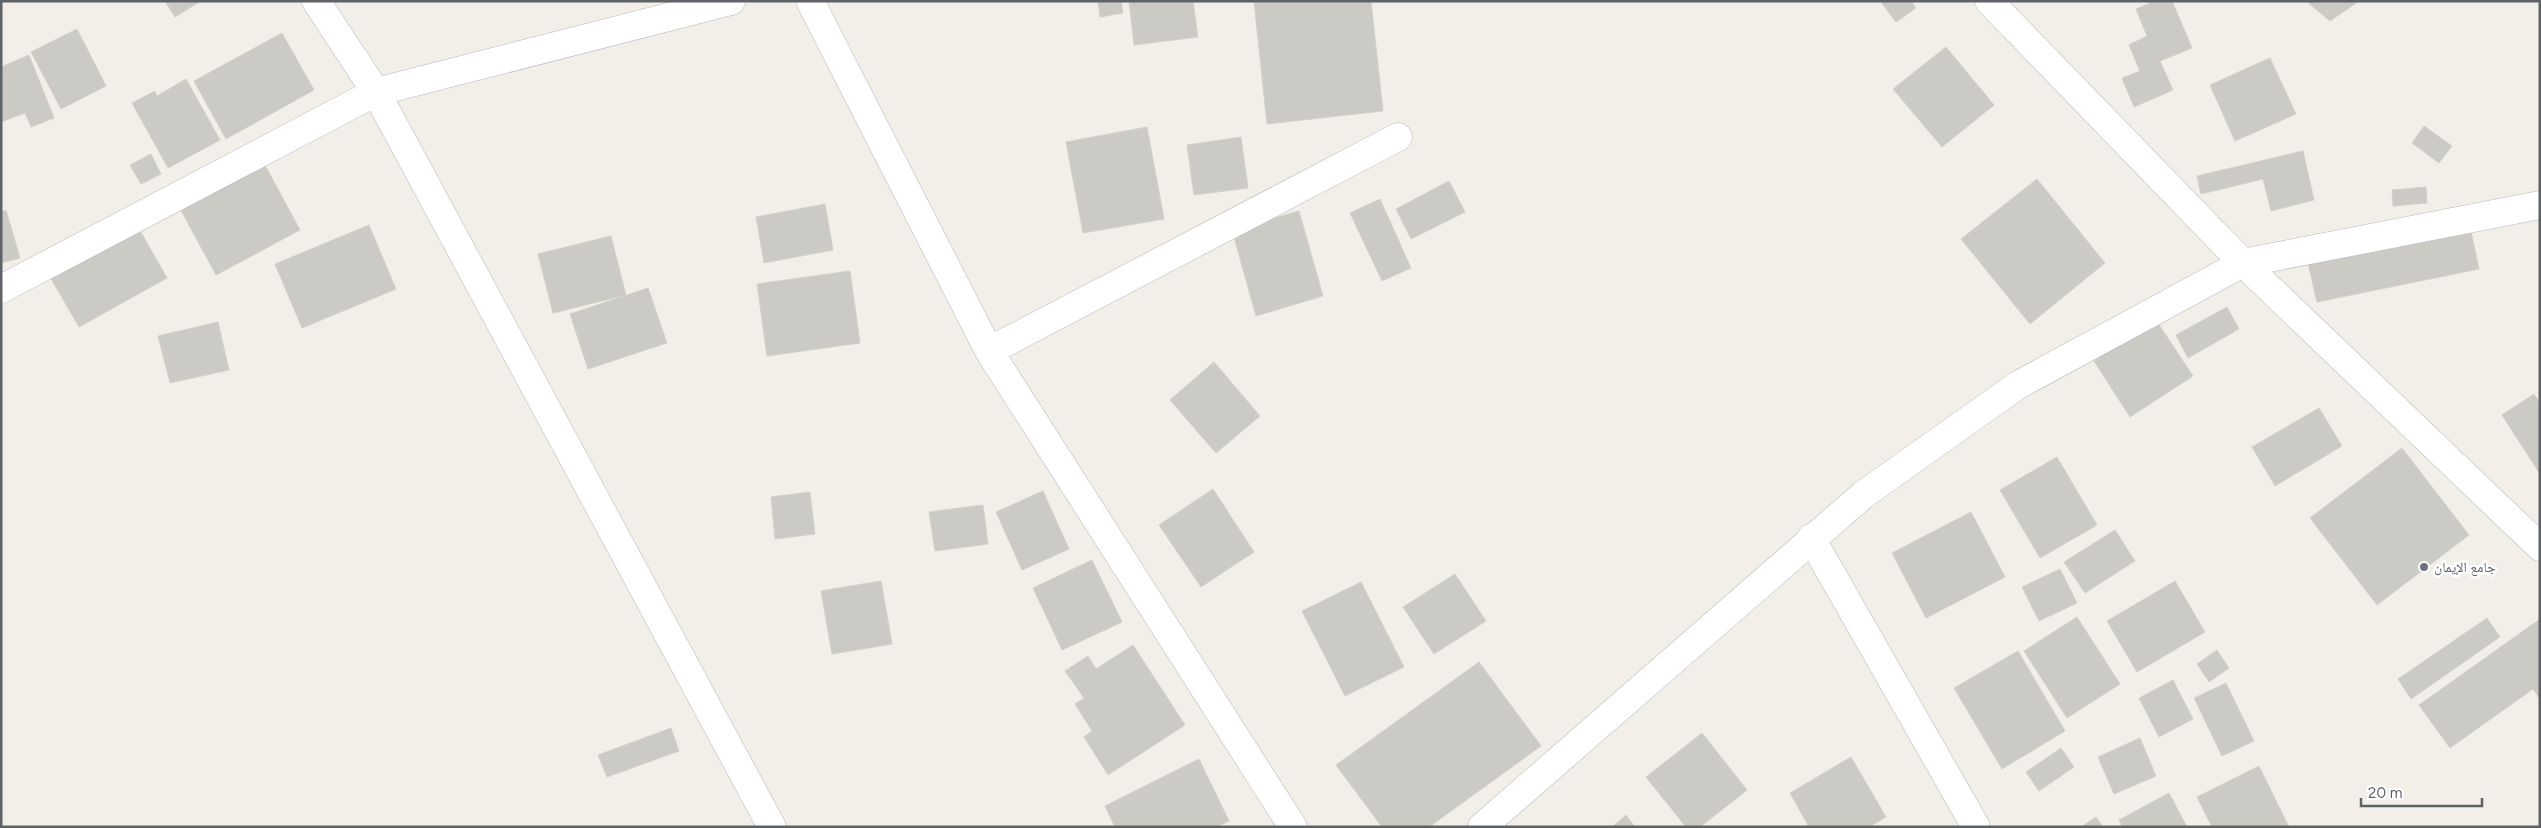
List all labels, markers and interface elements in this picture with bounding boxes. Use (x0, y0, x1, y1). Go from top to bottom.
place label: جامع الإيمان (2434, 559, 2496, 577)
marker: جامع الإيمان (2418, 561, 2430, 573)
scale bar (2361, 776, 2482, 808)
text: 20 m (2368, 784, 2402, 802)

